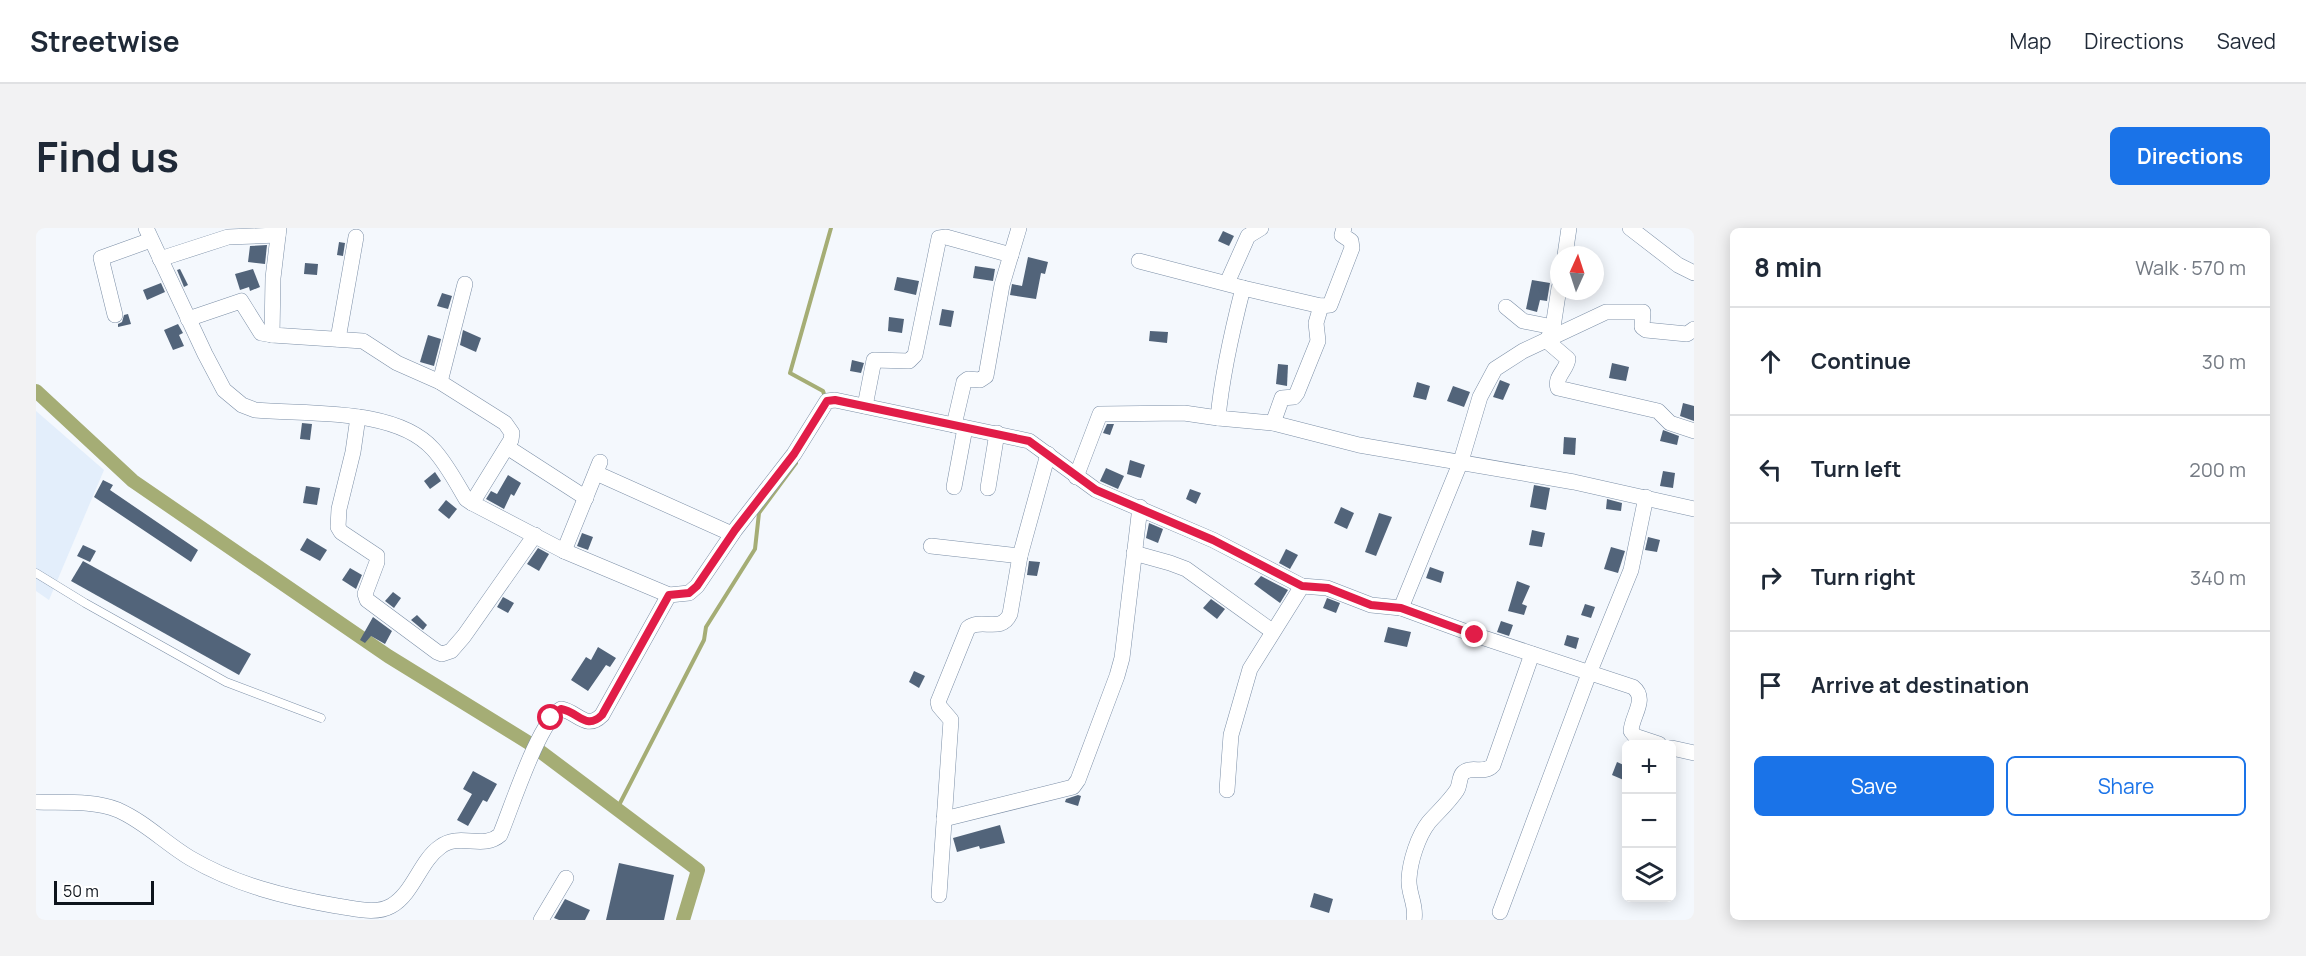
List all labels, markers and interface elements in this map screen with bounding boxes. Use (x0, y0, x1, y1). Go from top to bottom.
text: Streetwise (30, 22, 180, 60)
text: Map (2010, 27, 2051, 55)
text: Directions (2084, 27, 2184, 55)
text: Saved (2217, 27, 2276, 55)
text: Find us (36, 127, 179, 185)
button: Directions (2110, 127, 2270, 185)
north arrow (1550, 246, 1604, 300)
text: 8 min (1754, 249, 1822, 285)
text: Walk · 570 m (2135, 254, 2246, 281)
icon: ahead (1754, 345, 1787, 378)
text: Continue (1811, 346, 1911, 376)
text: 30 m (2202, 348, 2246, 375)
icon: left (1754, 453, 1787, 486)
text: Turn left (1811, 454, 1901, 484)
text: 200 m (2189, 456, 2246, 483)
icon: right (1754, 561, 1787, 594)
text: Turn right (1811, 562, 1916, 592)
text: 340 m (2190, 564, 2246, 591)
route end (1461, 621, 1487, 647)
icon: arrive (1754, 669, 1787, 702)
text: Arrive at destination (1811, 670, 2029, 700)
route start (537, 704, 563, 730)
map controls (1622, 740, 1676, 902)
button: + (1622, 740, 1676, 794)
button: Save (1754, 756, 1994, 816)
button: Share (2006, 756, 2246, 816)
button: − (1622, 794, 1676, 848)
button: layers (1622, 848, 1676, 902)
scale bar (54, 878, 154, 906)
text: 50 m (63, 880, 99, 902)

